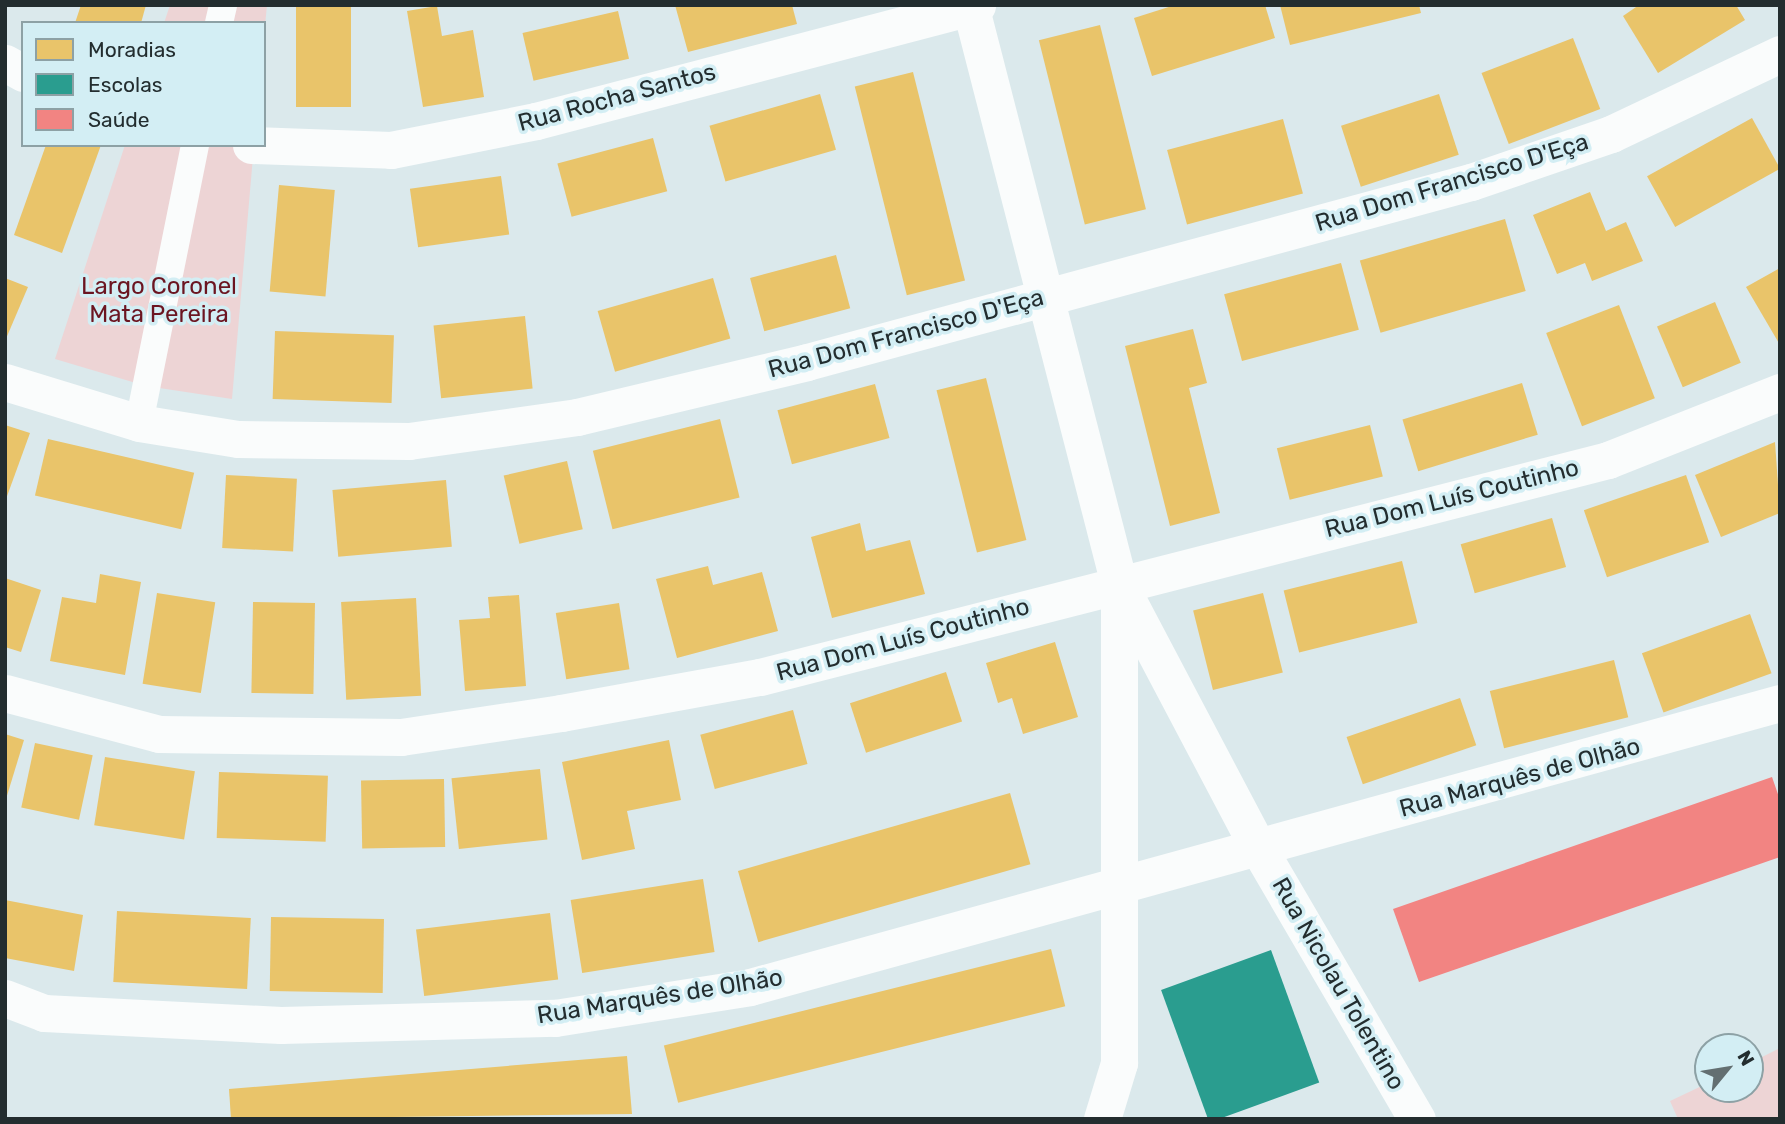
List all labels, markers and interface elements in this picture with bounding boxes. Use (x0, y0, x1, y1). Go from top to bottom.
legend (21, 21, 266, 147)
text: Moradias (88, 37, 176, 62)
street label: Rua Rocha Santos (515, 58, 719, 138)
text: Escolas (88, 72, 163, 97)
text: Saúde (88, 107, 150, 132)
street label: Rua Dom Francisco D'Eça (1312, 128, 1592, 238)
park label: Largo Coronel Mata Pereira (81, 273, 237, 329)
street label: Rua Dom Francisco D'Eça (765, 283, 1047, 385)
street label: Rua Dom Luís Coutinho (1322, 453, 1582, 545)
street label: Rua Dom Luís Coutinho (773, 592, 1033, 688)
street label: Rua Marquês de Olhão (1396, 732, 1644, 824)
street label: Rua Nicolau Tolentino (1265, 873, 1411, 1095)
street label: Rua Marquês de Olhão (535, 963, 785, 1031)
north arrow (1694, 1033, 1764, 1103)
text: N (1733, 1047, 1759, 1070)

